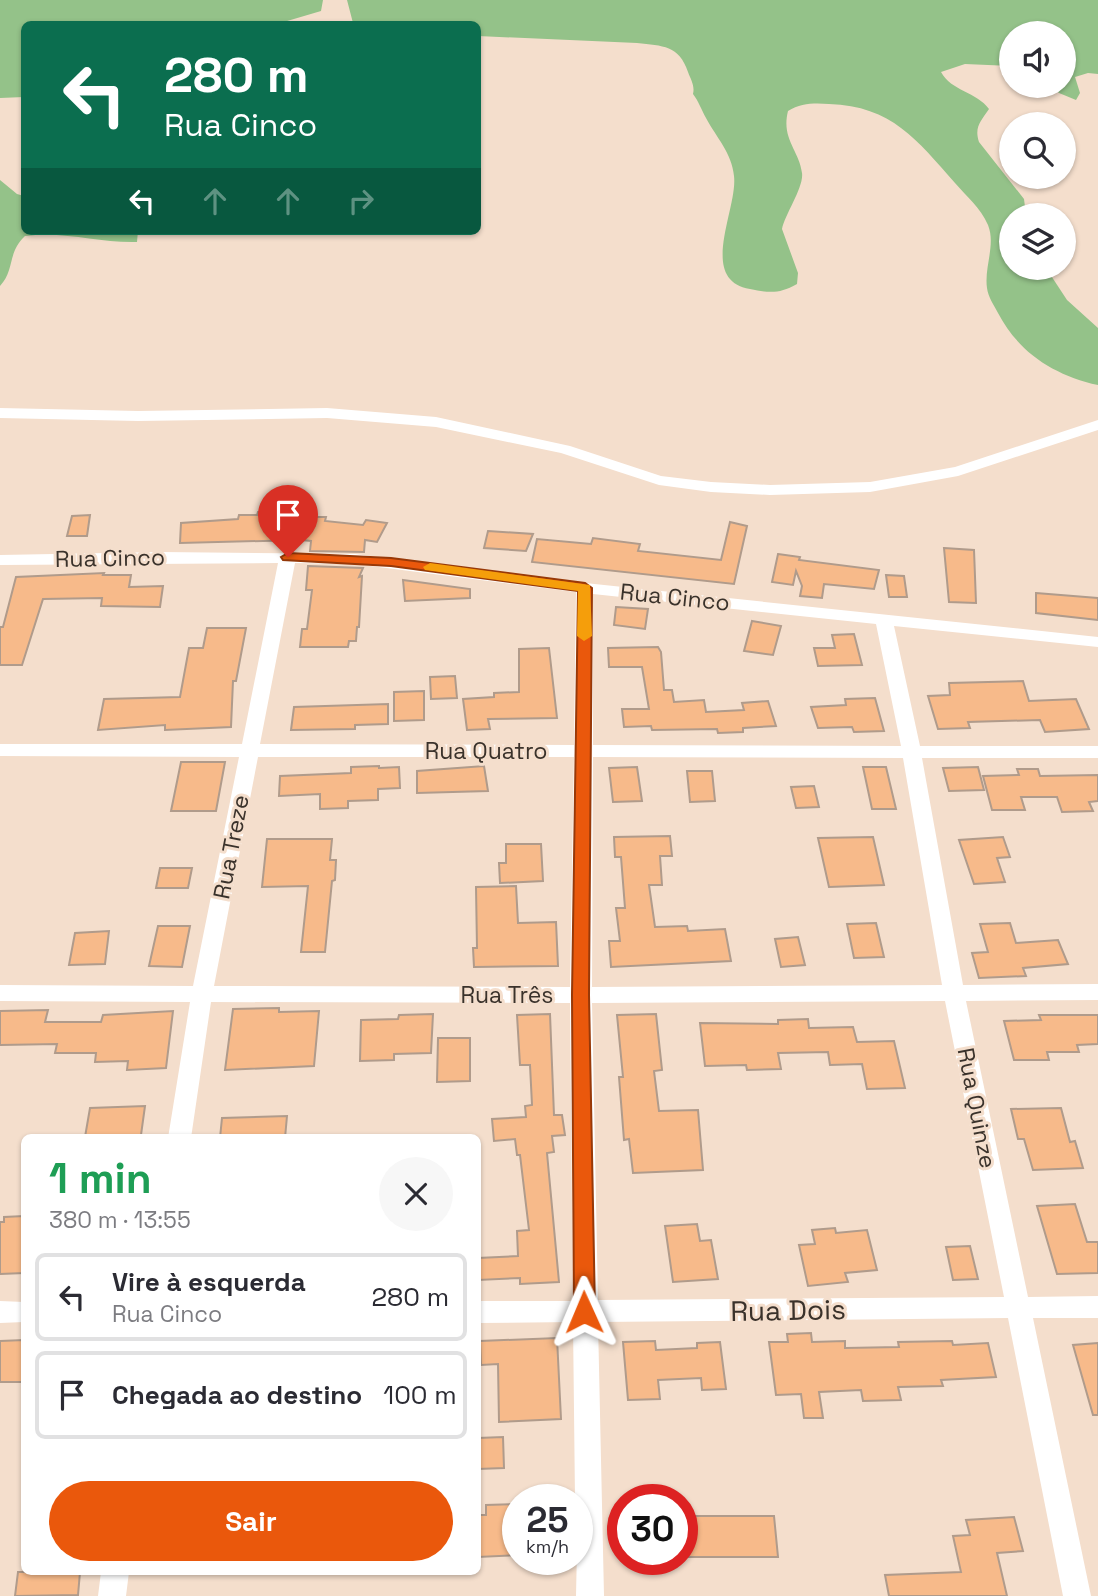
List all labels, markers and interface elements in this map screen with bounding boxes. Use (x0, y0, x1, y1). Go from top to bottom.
map controls (999, 21, 1076, 280)
button: sound (999, 21, 1076, 98)
text: 280 m (164, 44, 309, 106)
icon: left (49, 49, 140, 140)
text: Rua Cinco (164, 105, 317, 145)
button: search (999, 112, 1076, 189)
icon: left (123, 182, 161, 220)
icon: ahead (196, 182, 234, 220)
icon: ahead (269, 182, 307, 220)
icon: right (342, 182, 380, 220)
button: layers (999, 203, 1076, 280)
pin (258, 485, 318, 557)
icon: arrive (269, 496, 307, 534)
street label: Rua Cinco (55, 542, 165, 574)
street label: Rua Cinco (619, 576, 731, 618)
street label: Rua Quatro (425, 736, 547, 766)
street label: Rua Treze (206, 792, 256, 902)
street label: Rua Três (461, 980, 553, 1010)
street label: Rua Quinze (951, 1045, 1003, 1171)
text: 1 min (49, 1152, 152, 1205)
button: close (379, 1157, 453, 1231)
text: 380 m · 13:55 (49, 1205, 191, 1235)
text: Vire à esquerda (112, 1265, 306, 1299)
position arrow (547, 1275, 621, 1349)
icon: left (53, 1278, 91, 1316)
text: 280 m (371, 1280, 449, 1314)
street label: Rua Dois (730, 1291, 846, 1329)
text: Rua Cinco (112, 1299, 222, 1329)
icon: arrive (53, 1376, 91, 1414)
text: Chegada ao destino (112, 1378, 362, 1412)
text: 100 m (383, 1378, 457, 1412)
button: Sair (49, 1481, 453, 1561)
speed limit sign: 30 (607, 1484, 698, 1575)
text: 25 (527, 1498, 568, 1542)
text: km/h (526, 1535, 569, 1558)

